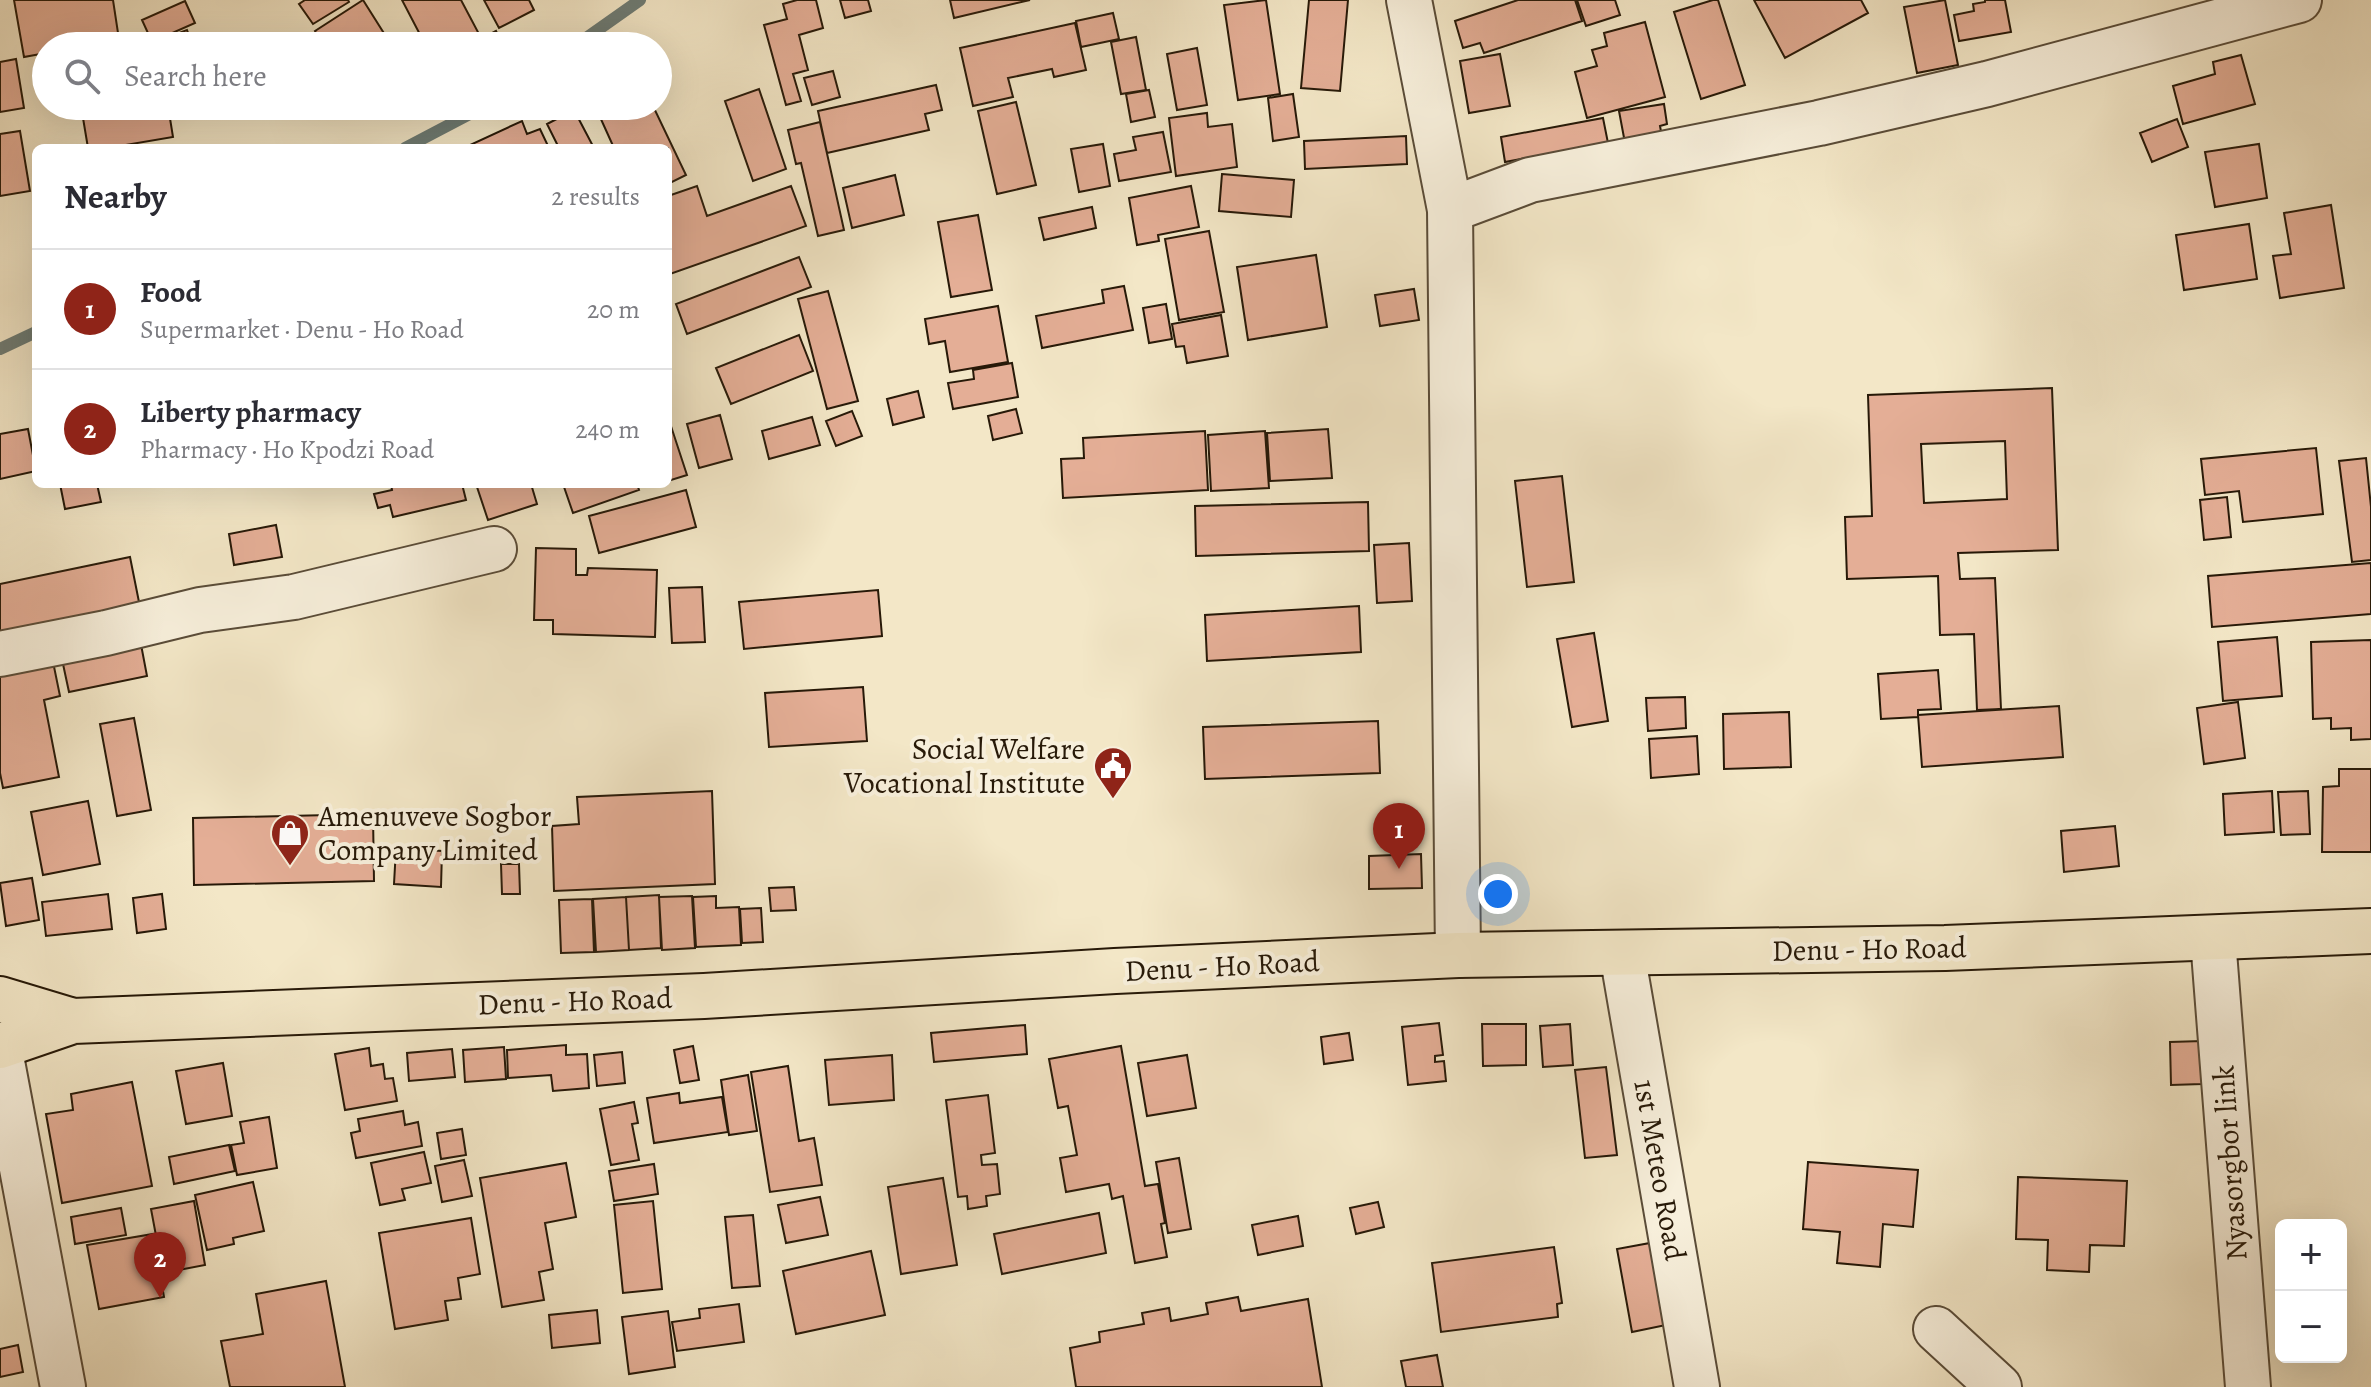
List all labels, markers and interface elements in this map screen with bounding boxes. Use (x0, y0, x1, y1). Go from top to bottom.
search box (32, 32, 672, 120)
icon: search (60, 54, 104, 98)
text: Search here (124, 56, 267, 96)
text: Nearby (64, 173, 167, 220)
text: 2 results (551, 179, 640, 214)
text: Food (140, 272, 202, 312)
text: 1 (85, 292, 95, 327)
text: 20 m (587, 292, 640, 327)
text: Supermarket · Denu - Ho Road (140, 312, 464, 347)
text: Liberty pharmacy (140, 392, 361, 432)
text: 2 (84, 412, 96, 447)
text: 240 m (575, 412, 640, 447)
text: Pharmacy · Ho Kpodzi Road (140, 432, 434, 467)
place label: Social Welfare Vocational Institute (843, 729, 1085, 803)
public building icon: Social Welfare Vocational Institute (1092, 745, 1134, 800)
place label: Amenuveve Sogbor Company Limited (317, 796, 552, 870)
pin: 1 (1373, 803, 1425, 869)
shop icon: Amenuveve Sogbor Company Limited (269, 812, 311, 867)
your location (1478, 874, 1518, 914)
street label: Denu - Ho Road (1771, 927, 1968, 971)
street label: Denu - Ho Road (1124, 941, 1321, 991)
street label: Denu - Ho Road (477, 978, 674, 1024)
street label: Nyasorgbor link (2203, 1064, 2257, 1262)
street label: 1st Meteo Road (1624, 1076, 1696, 1265)
map controls (2275, 1219, 2347, 1363)
button: + (2275, 1219, 2347, 1291)
pin: 2 (134, 1232, 186, 1298)
button: − (2275, 1291, 2347, 1363)

